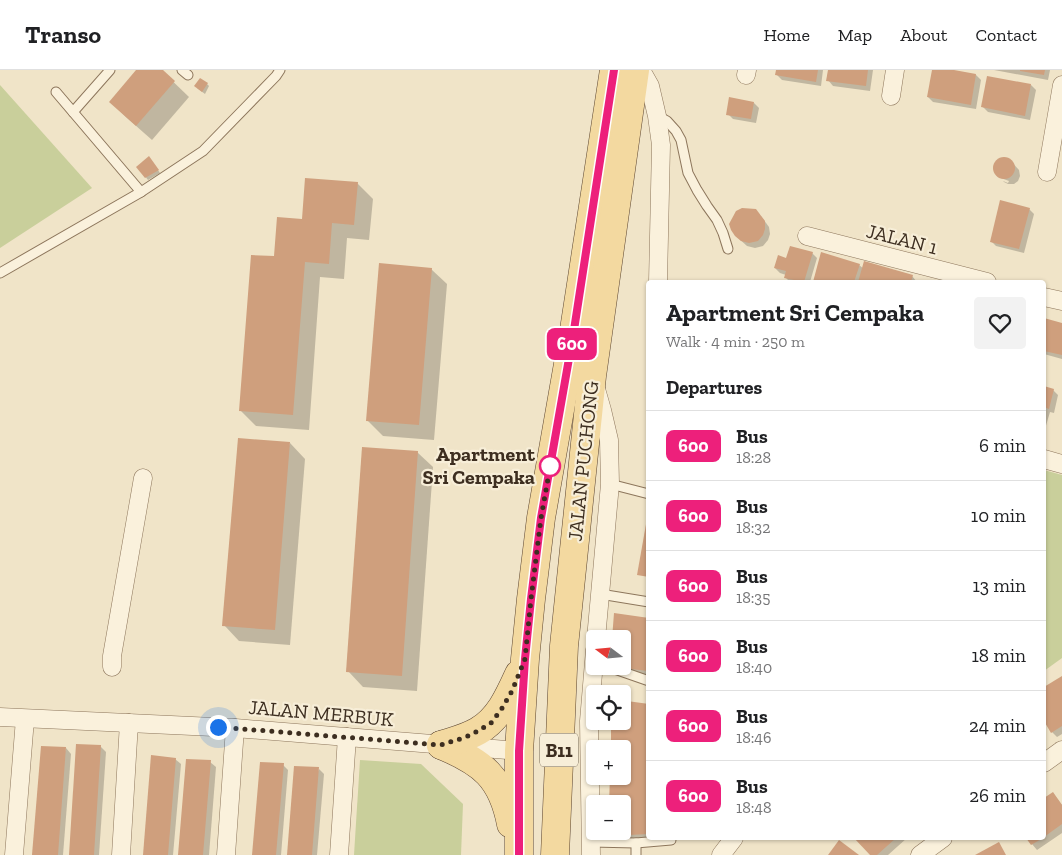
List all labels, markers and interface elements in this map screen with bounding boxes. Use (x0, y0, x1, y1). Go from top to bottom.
text: Transo (25, 20, 101, 49)
text: Home (763, 24, 810, 46)
text: Map (838, 24, 872, 46)
text: About (900, 24, 947, 46)
text: Contact (975, 24, 1037, 46)
street label: JALAN 1 (864, 219, 940, 259)
button: heart (974, 297, 1026, 349)
text: Apartment Sri Cempaka (666, 298, 924, 327)
line badge: 600 (543, 328, 601, 360)
text: Walk · 4 min · 250 m (666, 332, 805, 351)
text: 600 (557, 333, 587, 355)
text: Departures (666, 376, 762, 399)
street label: JALAN PUCHONG (563, 380, 603, 542)
text: Bus (736, 425, 768, 448)
text: 6 min (979, 434, 1026, 457)
text: 600 (678, 435, 709, 457)
place label: Apartment Sri Cempaka (423, 442, 536, 489)
text: 18:28 (736, 448, 771, 467)
marker: Apartment Sri Cempaka (539, 455, 561, 477)
text: Bus (736, 495, 768, 518)
text: 10 min (971, 504, 1026, 527)
text: 600 (678, 505, 709, 527)
text: 18:32 (736, 518, 770, 537)
text: Bus (736, 565, 768, 588)
text: 13 min (972, 574, 1026, 597)
text: 600 (678, 575, 709, 597)
text: 18:35 (736, 588, 770, 607)
north arrow (586, 630, 631, 675)
map controls (586, 630, 631, 840)
text: Bus (736, 635, 768, 658)
text: 18 min (972, 644, 1026, 667)
text: 600 (678, 645, 709, 667)
text: 18:40 (736, 658, 772, 677)
button: locate (586, 685, 631, 730)
street label: JALAN MERBUK (247, 695, 395, 731)
text: Bus (736, 705, 768, 728)
text: 24 min (969, 714, 1026, 737)
your location (206, 715, 231, 740)
text: 600 (678, 715, 709, 737)
text: 18:46 (736, 728, 771, 747)
road number: B11 (540, 734, 578, 766)
button: + (586, 740, 631, 785)
text: Bus (736, 775, 768, 798)
text: 26 min (969, 784, 1026, 807)
text: 600 (678, 785, 709, 807)
button: − (586, 795, 631, 840)
text: 18:48 (736, 798, 772, 817)

